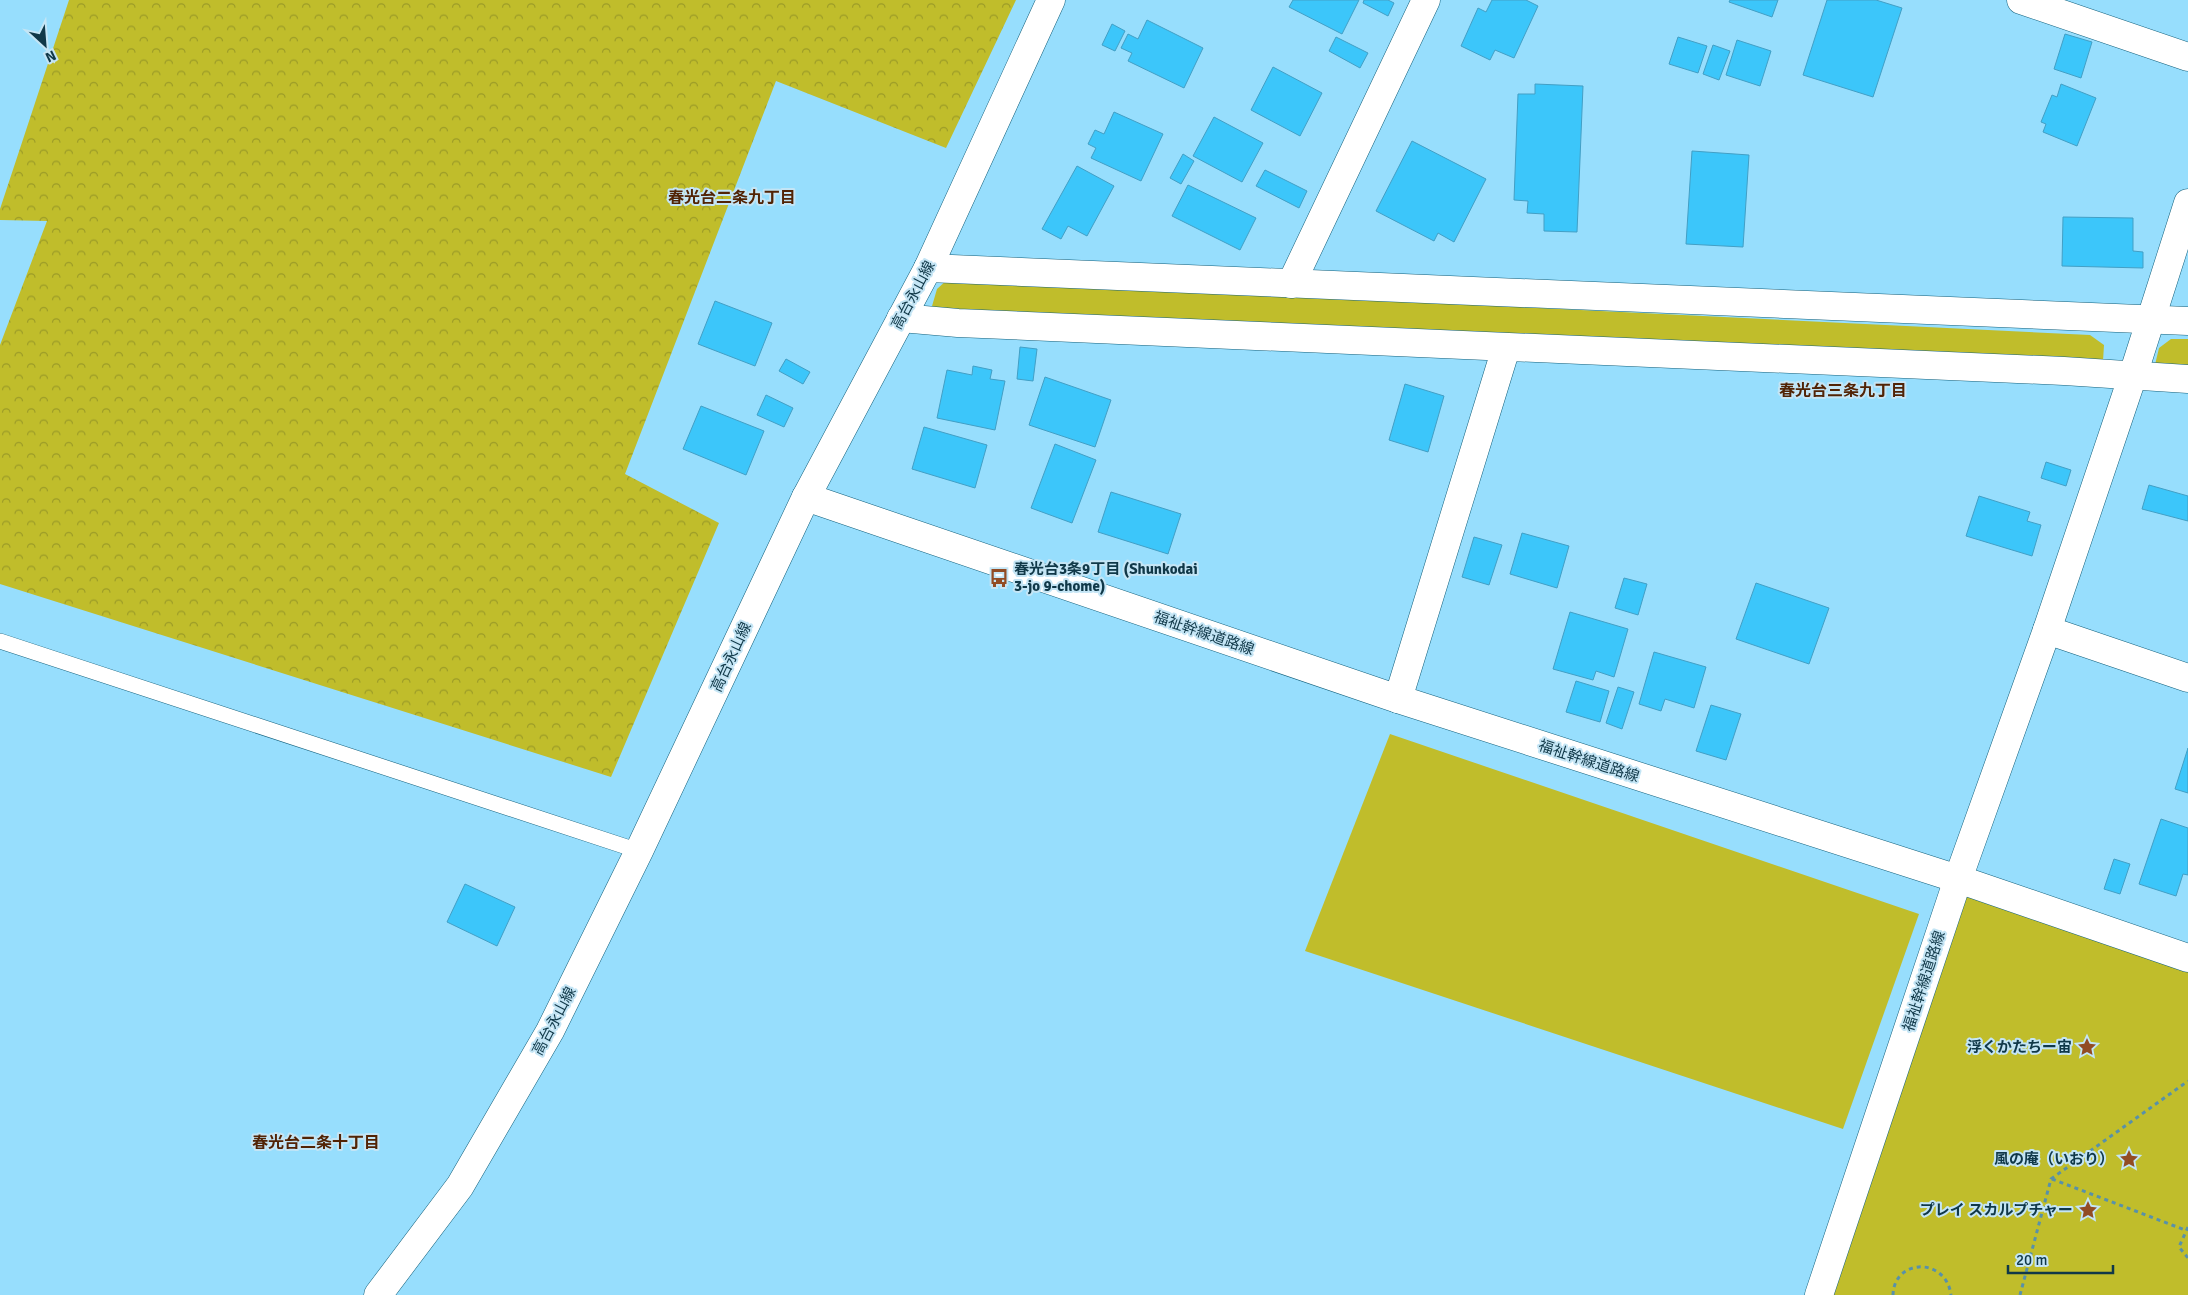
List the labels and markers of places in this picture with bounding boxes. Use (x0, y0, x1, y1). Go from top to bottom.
place label: 春光台3条9丁目 (Shunkodai 3-jo 9-chome) (1014, 560, 1198, 595)
bus stop icon: 春光台3条9丁目 (Shunkodai 3-jo 9-chome) (988, 567, 1010, 589)
place icon: 浮くかたちー宙 (2076, 1036, 2098, 1058)
place label: 浮くかたちー宙 (1967, 1038, 2072, 1056)
place icon: 風の庵（いおり） (2118, 1148, 2140, 1170)
place label: 風の庵（いおり） (1994, 1150, 2114, 1168)
place icon: プレイ スカルプチャー (2077, 1199, 2099, 1221)
place label: プレイ スカルプチャー (1920, 1201, 2073, 1219)

